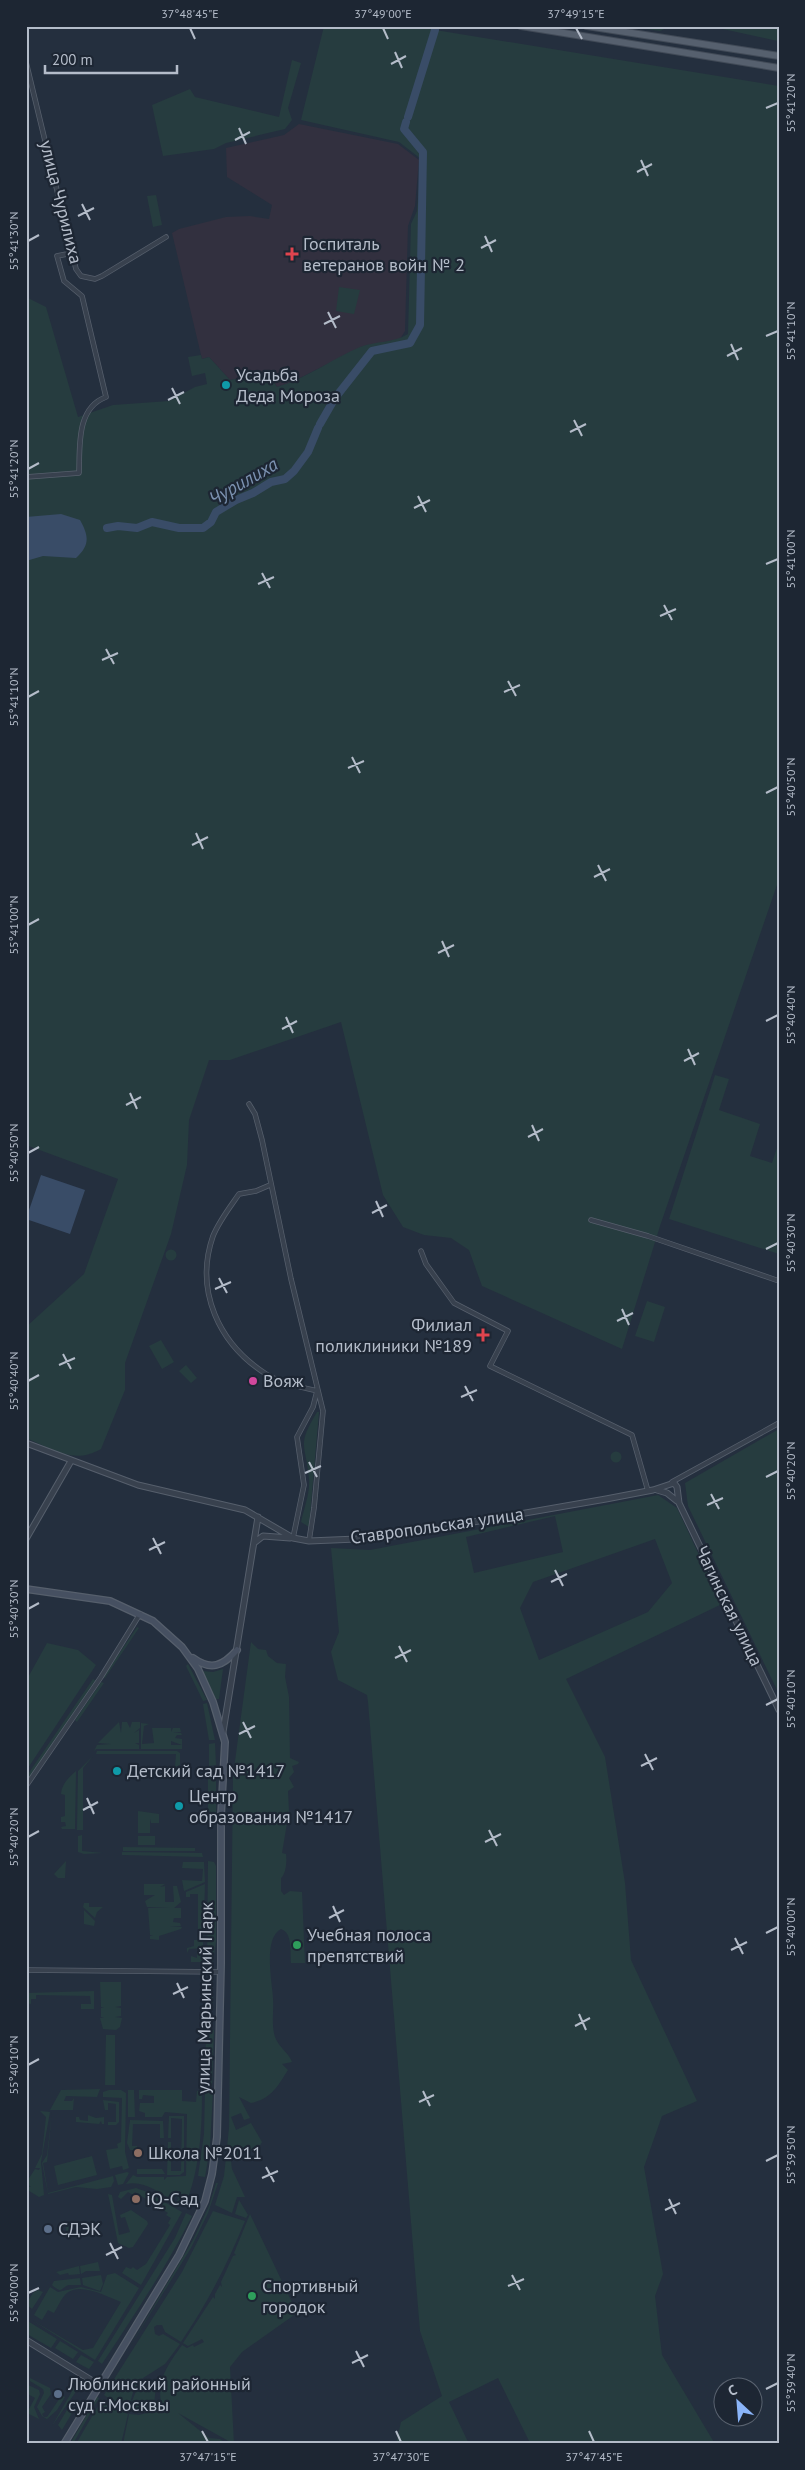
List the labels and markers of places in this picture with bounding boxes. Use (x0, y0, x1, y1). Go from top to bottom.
place label: Госпиталь ветеранов войн № 2 (303, 232, 465, 276)
marker: Госпиталь ветеранов войн № 2 (285, 247, 299, 261)
place label: Усадьба Деда Мороза (236, 363, 340, 407)
marker: Усадьба Деда Мороза (220, 379, 232, 391)
place label: Филиал поликлиники №189 (315, 1313, 472, 1357)
marker: Филиал поликлиники №189 (476, 1328, 490, 1342)
place label: Вояж (263, 1369, 304, 1392)
marker: Вояж (247, 1375, 259, 1387)
place label: Детский сад №1417 (127, 1759, 285, 1782)
marker: Детский сад №1417 (111, 1765, 123, 1777)
place label: Центр образования №1417 (189, 1784, 353, 1828)
marker: Центр образования №1417 (173, 1800, 185, 1812)
place label: Учебная полоса препятствий (307, 1923, 431, 1967)
marker: Учебная полоса препятствий (291, 1939, 303, 1951)
place label: Школа №2011 (148, 2141, 262, 2164)
marker: Школа №2011 (132, 2147, 144, 2159)
place label: iQ-Сад (146, 2187, 199, 2210)
marker: iQ-Сад (130, 2193, 142, 2205)
place label: СДЭК (58, 2217, 101, 2240)
marker: СДЭК (42, 2223, 54, 2235)
place label: Спортивный городок (262, 2274, 358, 2318)
marker: Спортивный городок (246, 2290, 258, 2302)
place label: Люблинский районный суд г.Москвы (67, 2372, 251, 2416)
marker: Люблинский районный суд г.Москвы (52, 2388, 64, 2400)

